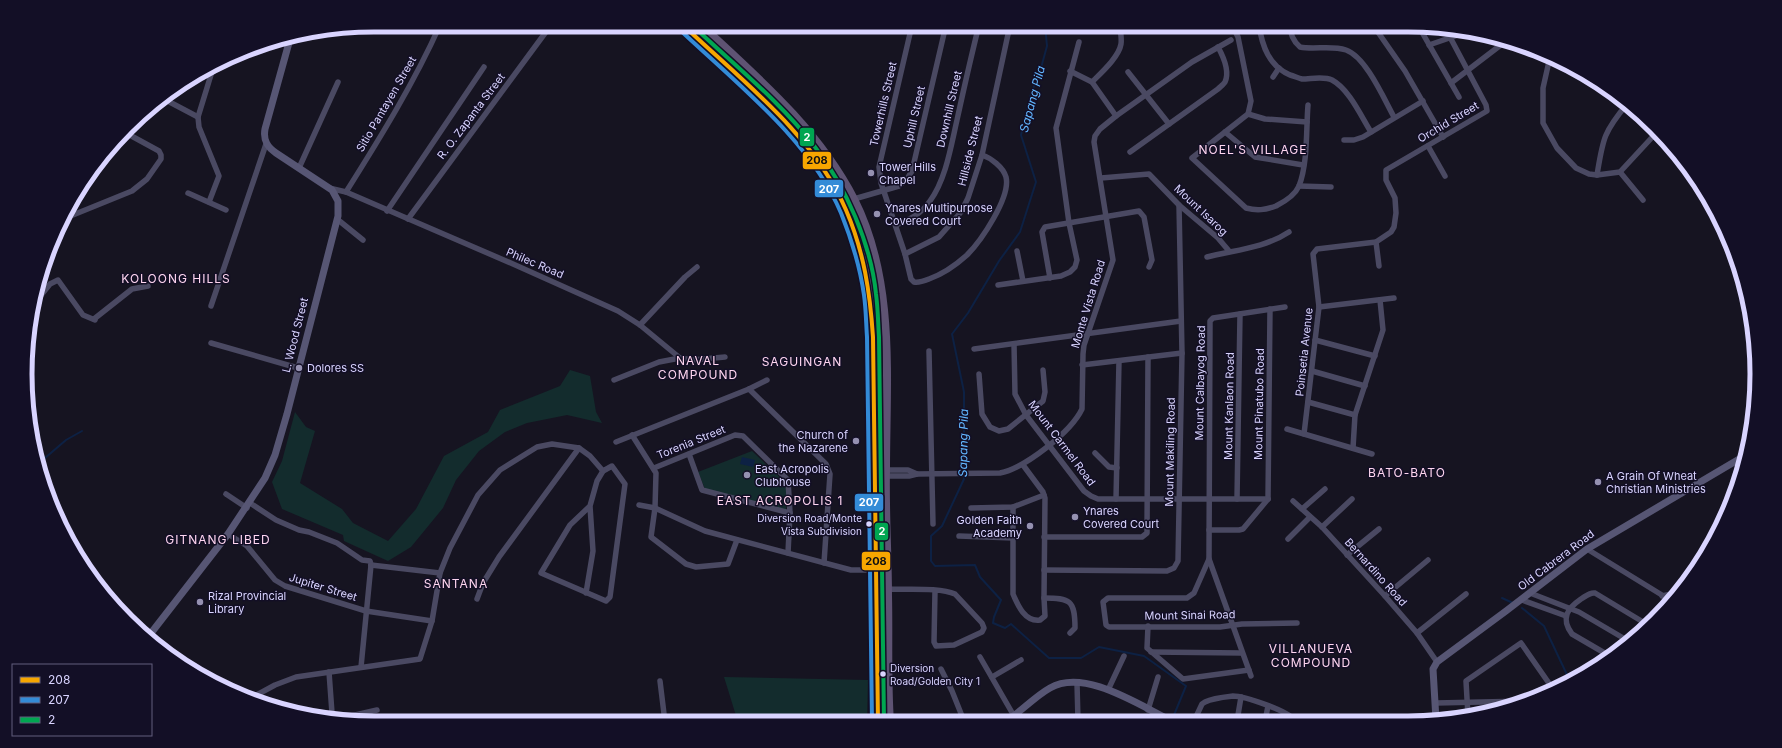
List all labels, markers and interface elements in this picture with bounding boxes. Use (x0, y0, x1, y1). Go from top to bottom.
street label: Sitio Pantayen Street (353, 53, 419, 154)
street label: Towerhills Street (866, 60, 900, 148)
water label: Sapang Pila (1016, 64, 1048, 134)
street label: Downhill Street (933, 69, 965, 149)
street label: R. O. Zapanta Street (434, 70, 508, 162)
street label: Uphill Street (900, 84, 928, 150)
street label: Orchid Street (1415, 98, 1481, 146)
street label: Hillside Street (955, 114, 986, 188)
line badge: 2 (799, 127, 815, 147)
text: 2 (804, 130, 811, 144)
district label: NOEL'S VILLAGE (1199, 142, 1307, 157)
line badge: 208 (802, 151, 832, 170)
text: 208 (806, 153, 828, 167)
place label: Tower Hills Chapel (879, 160, 936, 187)
marker: Tower Hills Chapel (866, 168, 876, 178)
line badge: 207 (814, 179, 844, 198)
text: 207 (819, 182, 839, 196)
street label: Mount Isarog (1171, 182, 1231, 238)
place label: Ynares Multipurpose Covered Court (885, 201, 993, 228)
marker: Ynares Multipurpose Covered Court (872, 209, 882, 219)
street label: Philec Road (504, 245, 566, 281)
street label: Monte Vista Road (1068, 258, 1108, 350)
district label: KOLOONG HILLS (121, 271, 231, 286)
street label: L. Wood Street (279, 296, 311, 374)
street label: Poinsetia Avenue (1292, 307, 1316, 397)
street label: Mount Calbayog Road (1192, 325, 1208, 441)
street label: Mount Pinatubo Road (1251, 348, 1267, 460)
street label: Mount Kanlaon Road (1221, 352, 1237, 460)
district label: NAVAL COMPOUND (658, 353, 738, 382)
district label: SAGUINGAN (762, 354, 842, 369)
place label: Dolores SS (307, 361, 364, 375)
marker: Dolores SS (294, 363, 304, 373)
street label: Mount Makiling Road (1162, 397, 1178, 507)
street label: Mount Carmel Road (1025, 398, 1099, 488)
water label: Sapang Pila (955, 409, 971, 477)
street label: Torenia Street (655, 422, 728, 462)
place label: Church of the Nazarene (778, 428, 848, 455)
marker: Church of the Nazarene (851, 436, 861, 446)
place label: East Acropolis Clubhouse (755, 462, 829, 489)
district label: BATO-BATO (1368, 465, 1446, 480)
place label: A Grain Of Wheat Christian Ministries (1606, 469, 1706, 496)
marker: East Acropolis Clubhouse (742, 470, 752, 480)
marker: A Grain Of Wheat Christian Ministries (1593, 477, 1603, 487)
district label: EAST ACROPOLIS 1 (717, 493, 843, 508)
line badge: 207 (854, 493, 884, 512)
text: 207 (859, 495, 879, 509)
place label: Ynares Covered Court (1083, 504, 1159, 531)
place label: Diversion Road/Monte Vista Subdivision (757, 512, 862, 537)
marker: Ynares Covered Court (1070, 512, 1080, 522)
place label: Golden Faith Academy (957, 513, 1022, 540)
marker: Diversion Road/Monte Vista Subdivision (864, 519, 874, 529)
marker: Golden Faith Academy (1025, 521, 1035, 531)
line badge: 2 (874, 522, 889, 541)
text: 2 (879, 524, 886, 538)
street label: Old Cabrera Road (1515, 527, 1597, 593)
district label: GITNANG LIBED (165, 532, 271, 547)
street label: Bernardino Road (1342, 535, 1410, 609)
line badge: 208 (861, 551, 891, 571)
text: 208 (865, 554, 887, 568)
street label: Jupiter Street (287, 570, 359, 604)
district label: SANTANA (424, 576, 488, 591)
place label: Rizal Provincial Library (208, 589, 286, 616)
marker: Rizal Provincial Library (195, 597, 205, 607)
street label: Mount Sinai Road (1144, 607, 1236, 623)
district label: VILLANUEVA COMPOUND (1269, 641, 1353, 670)
place label: Diversion Road/Golden City 1 (890, 662, 980, 687)
legend (12, 664, 152, 736)
marker: Diversion Road/Golden City 1 (878, 669, 888, 679)
text: 208 (48, 672, 70, 687)
text: 207 (48, 692, 70, 707)
text: 2 (48, 712, 55, 727)

